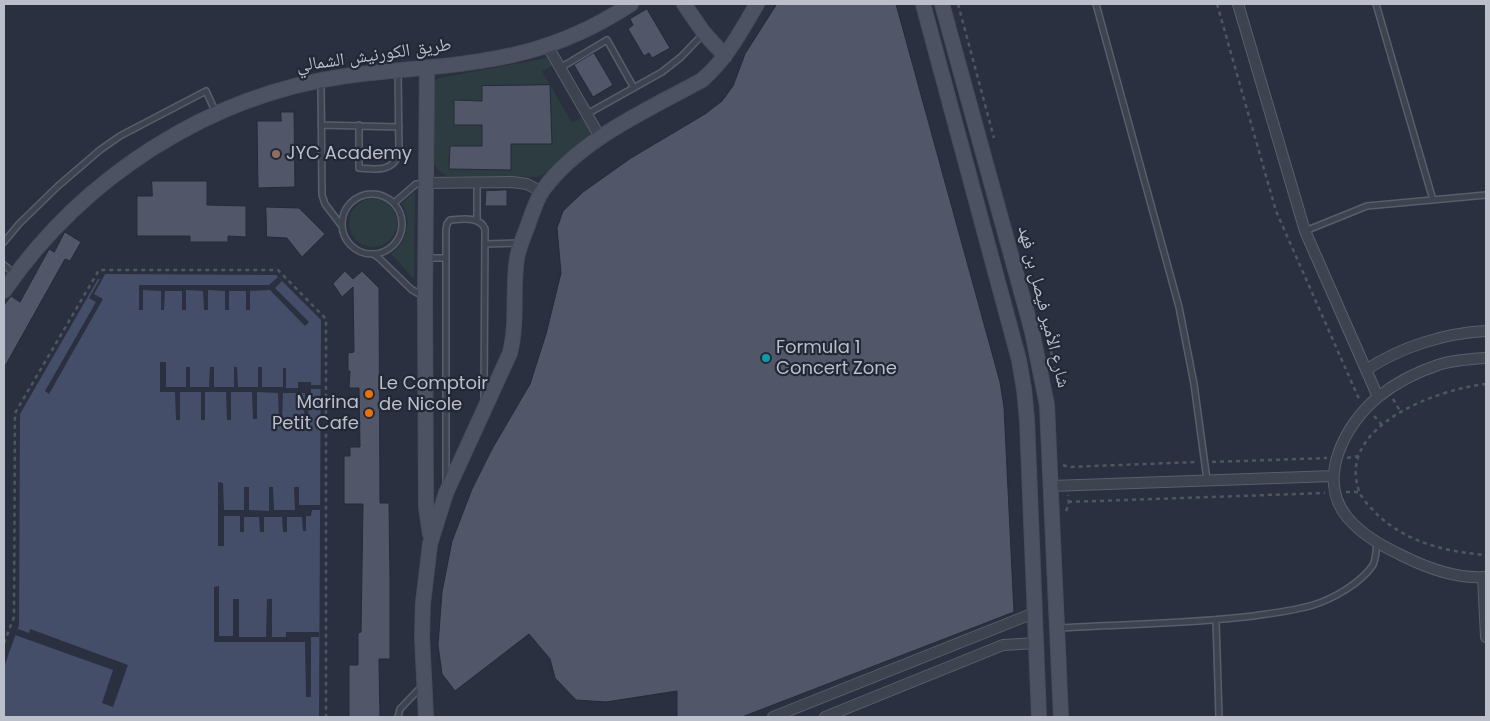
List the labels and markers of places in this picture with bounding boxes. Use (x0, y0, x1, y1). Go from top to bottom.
place label: JYC Academy (286, 143, 412, 165)
marker: JYC Academy (270, 148, 282, 160)
place label: Formula 1 Concert Zone (776, 337, 897, 379)
marker: Formula 1 Concert Zone (760, 352, 772, 364)
place label: Le Comptoir de Nicole (379, 373, 488, 416)
marker: Le Comptoir de Nicole (363, 388, 375, 400)
place label: Marina Petit Cafe (272, 392, 359, 434)
marker: Marina Petit Cafe (363, 407, 375, 419)

